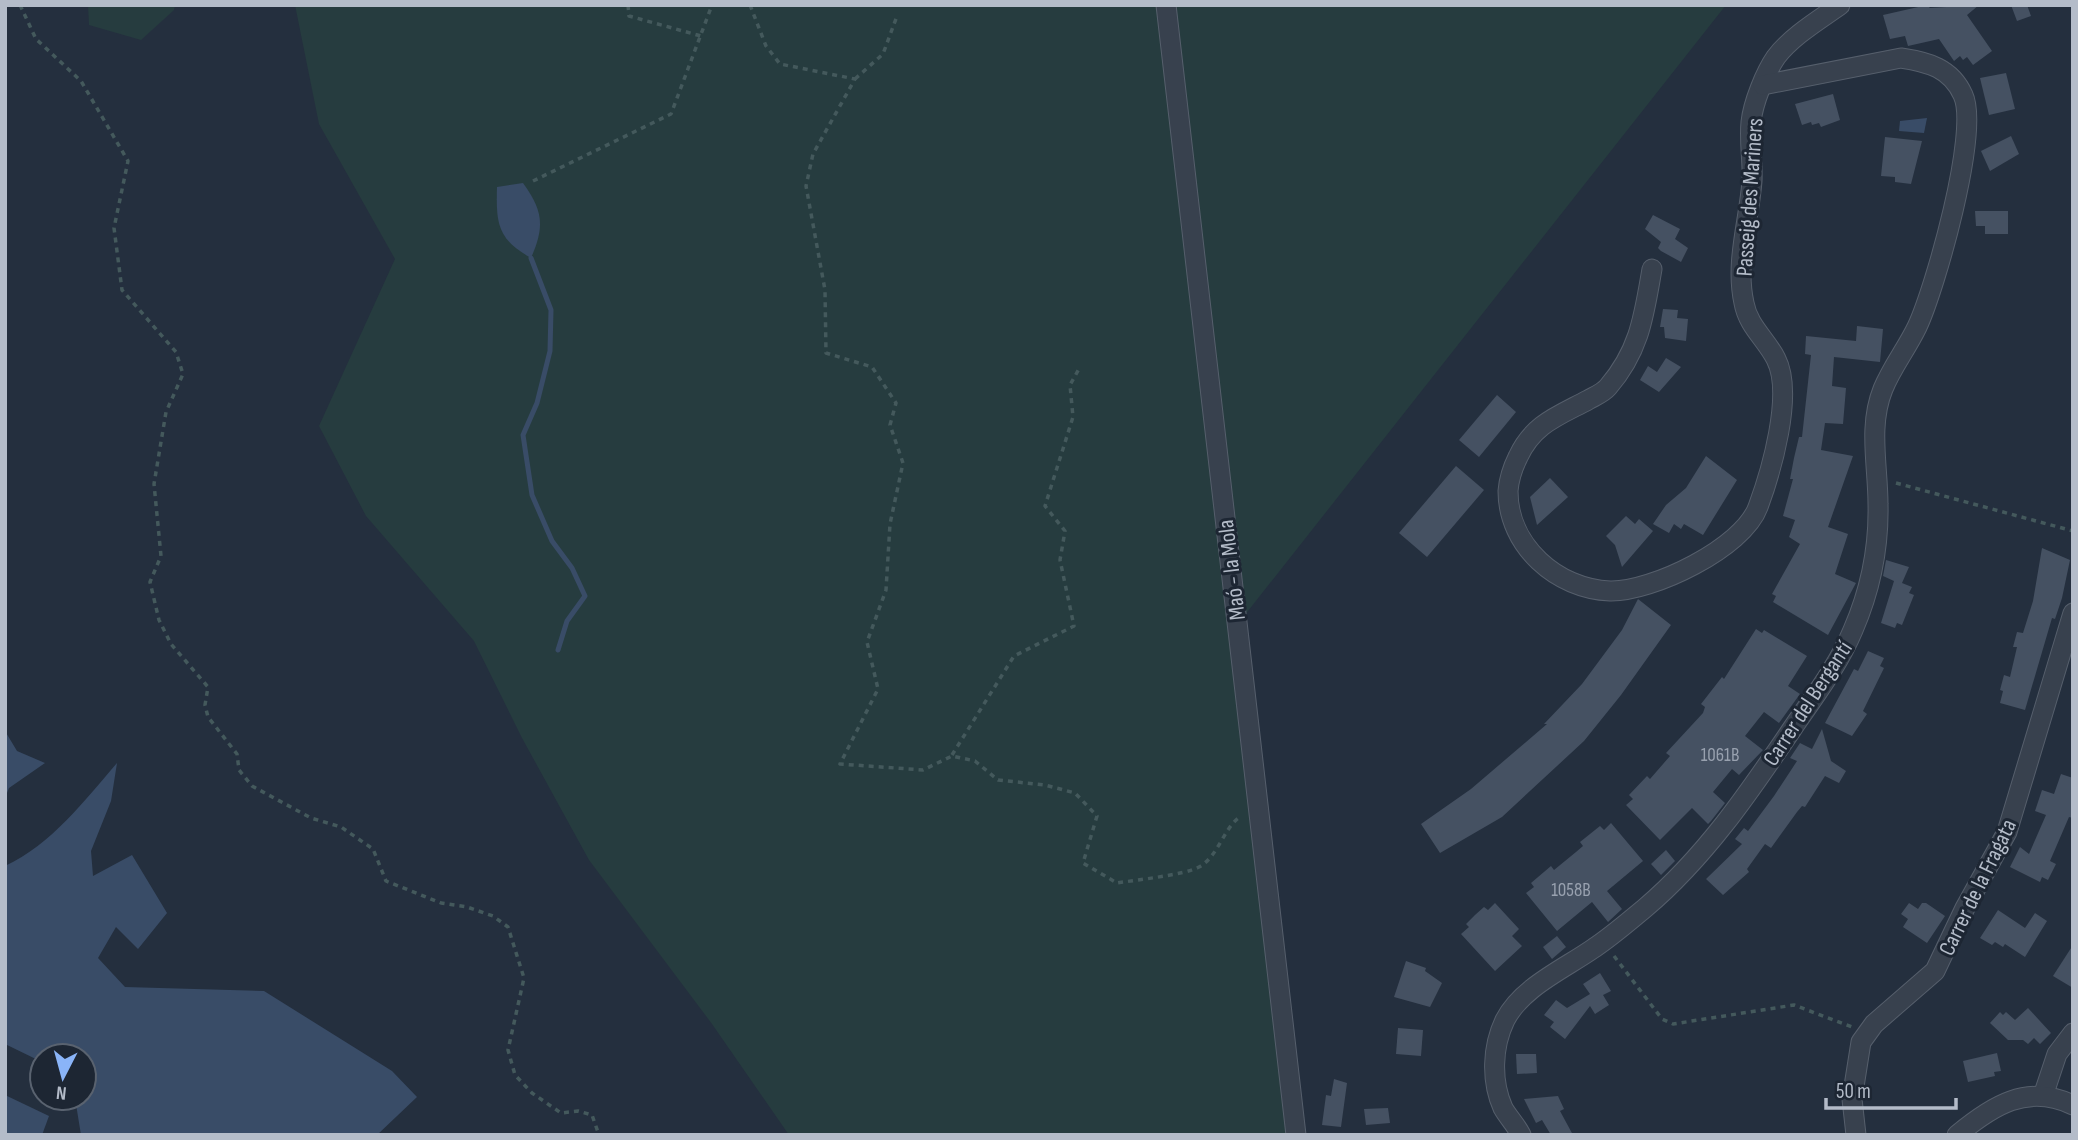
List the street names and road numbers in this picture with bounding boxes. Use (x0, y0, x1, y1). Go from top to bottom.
street label: Passeig des Mariners (1730, 117, 1769, 277)
street label: Maó - la Mola (1212, 518, 1252, 622)
street label: Carrer del Bergantí (1757, 635, 1859, 771)
street label: Carrer de la Fragata (1933, 815, 2023, 960)

